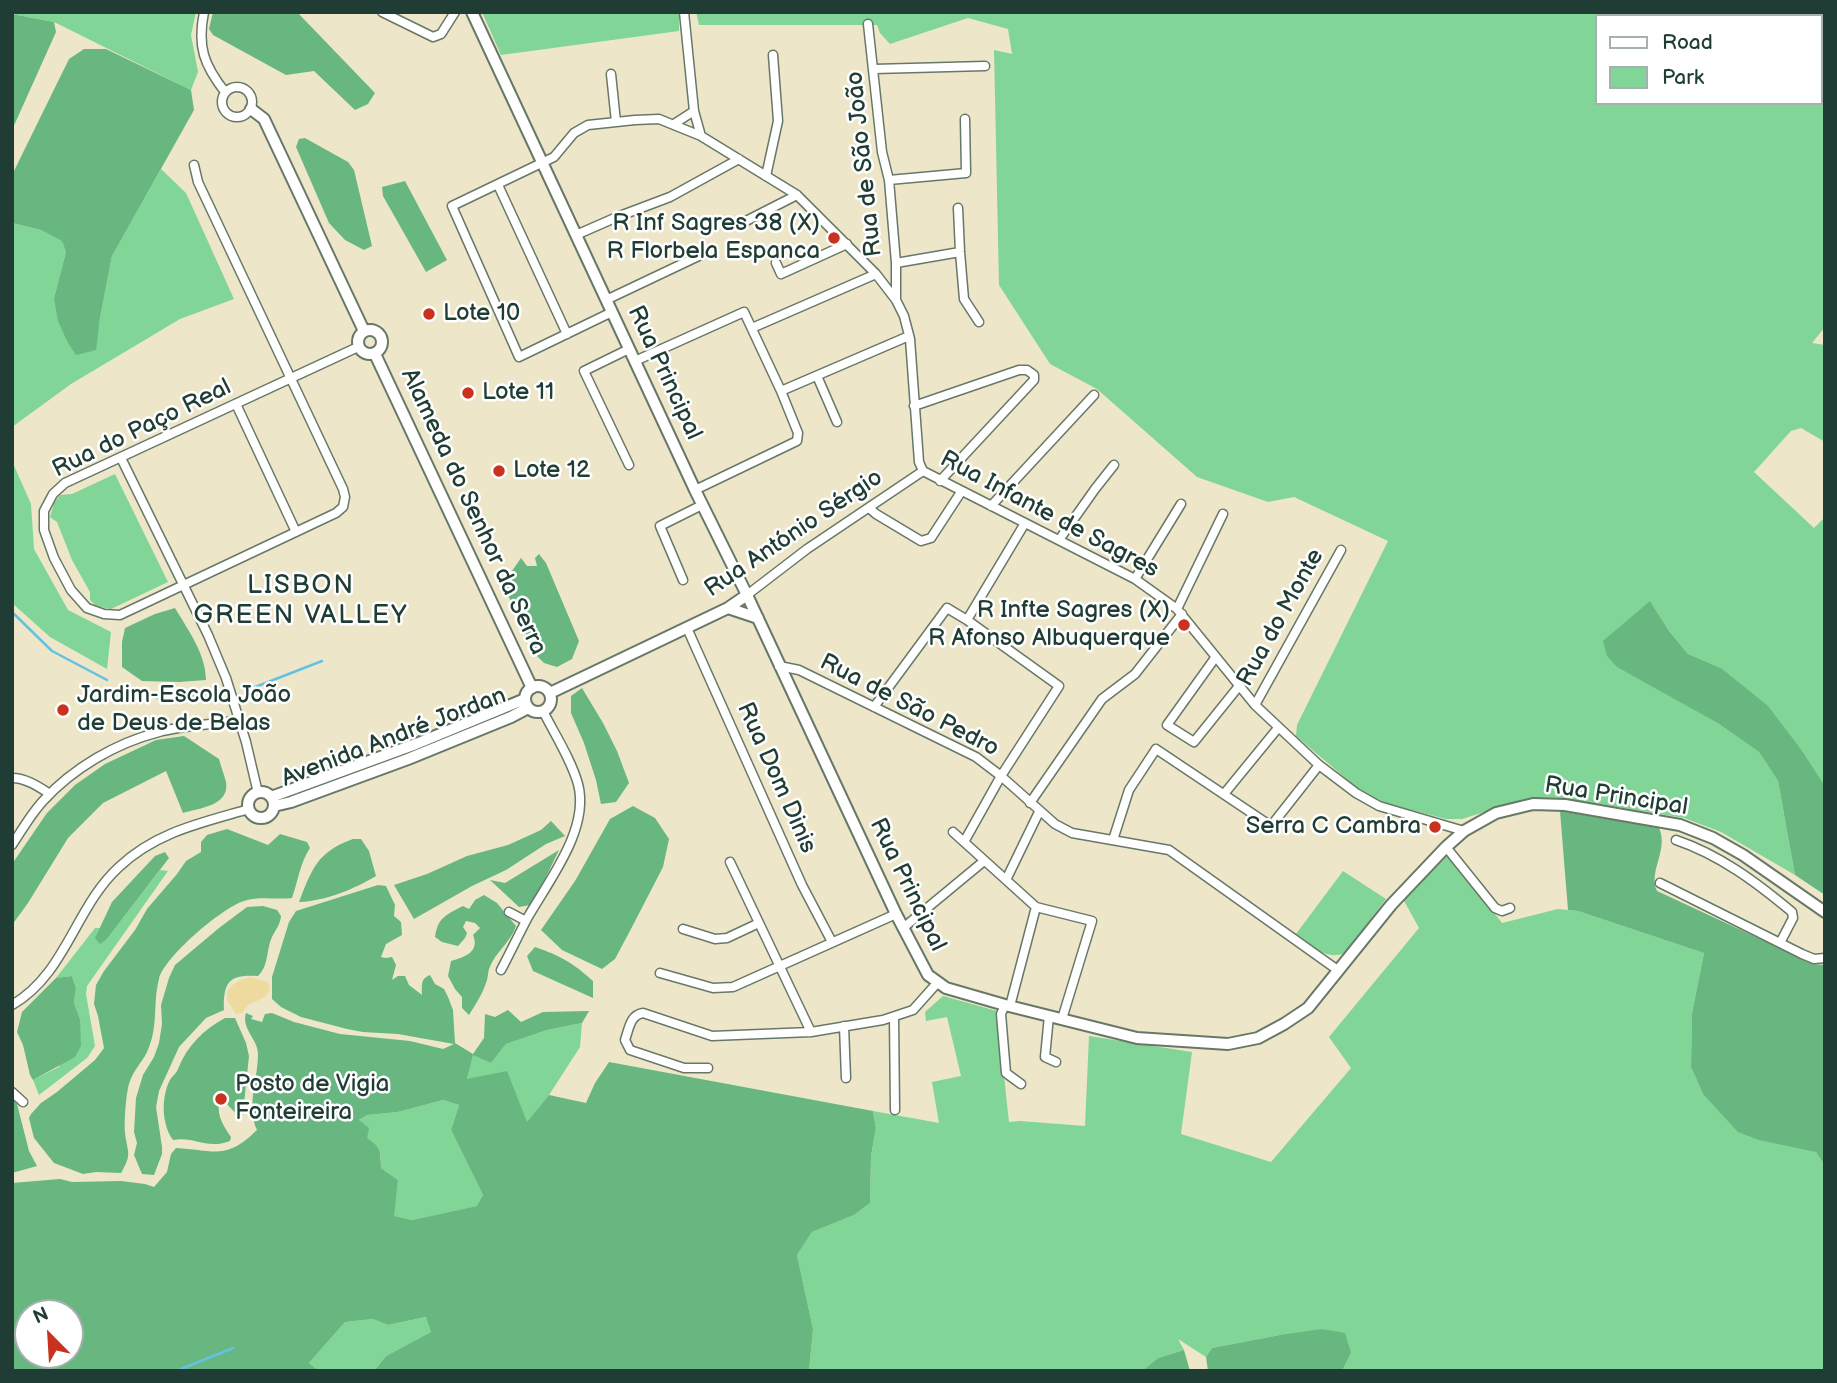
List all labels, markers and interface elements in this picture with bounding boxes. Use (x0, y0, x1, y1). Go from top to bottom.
legend (1596, 14, 1823, 105)
text: Road (1662, 30, 1713, 55)
text: Park (1662, 65, 1704, 90)
street label: Rua de São João (841, 70, 889, 258)
place label: R Inf Sagres 38 (X) R Florbela Espanca (607, 210, 820, 266)
marker: R Inf Sagres 38 (X) R Florbela Espanca (826, 230, 842, 246)
place label: Lote 10 (443, 300, 520, 328)
street label: Rua Principal (620, 301, 708, 445)
marker: Lote 10 (421, 306, 437, 322)
street label: Alameda do Senhor da Serra (394, 364, 552, 660)
street label: Rua do Paço Real (48, 373, 236, 485)
place label: Lote 11 (482, 379, 554, 407)
marker: Lote 11 (460, 385, 476, 401)
street label: Rua Infante de Sagres (935, 445, 1163, 585)
place label: Lote 12 (513, 457, 590, 485)
marker: Lote 12 (491, 463, 507, 479)
street label: Rua António Sérgio (700, 464, 888, 604)
street label: Rua do Monte (1231, 544, 1331, 692)
district label: LISBON GREEN VALLEY (195, 570, 407, 632)
place label: R Infte Sagres (X) R Afonso Albuquerque (928, 597, 1170, 653)
marker: R Infte Sagres (X) R Afonso Albuquerque (1176, 617, 1192, 633)
street label: Rua de São Pedro (815, 648, 1003, 764)
place label: Jardim-Escola João de Deus de Belas (77, 682, 291, 738)
street label: Avenida André Jordan (278, 682, 510, 794)
street label: Rua Dom Dinis (730, 698, 822, 858)
marker: Jardim-Escola João de Deus de Belas (55, 702, 71, 718)
street label: Rua Principal (1542, 771, 1690, 823)
place label: Serra C Cambra (1246, 813, 1421, 841)
street label: Rua Principal (862, 814, 952, 956)
marker: Serra C Cambra (1427, 819, 1443, 835)
place label: Posto de Vigia Fonteireira (235, 1071, 389, 1127)
marker: Posto de Vigia Fonteireira (213, 1091, 229, 1107)
north arrow (14, 1299, 84, 1369)
text: N (30, 1303, 52, 1330)

